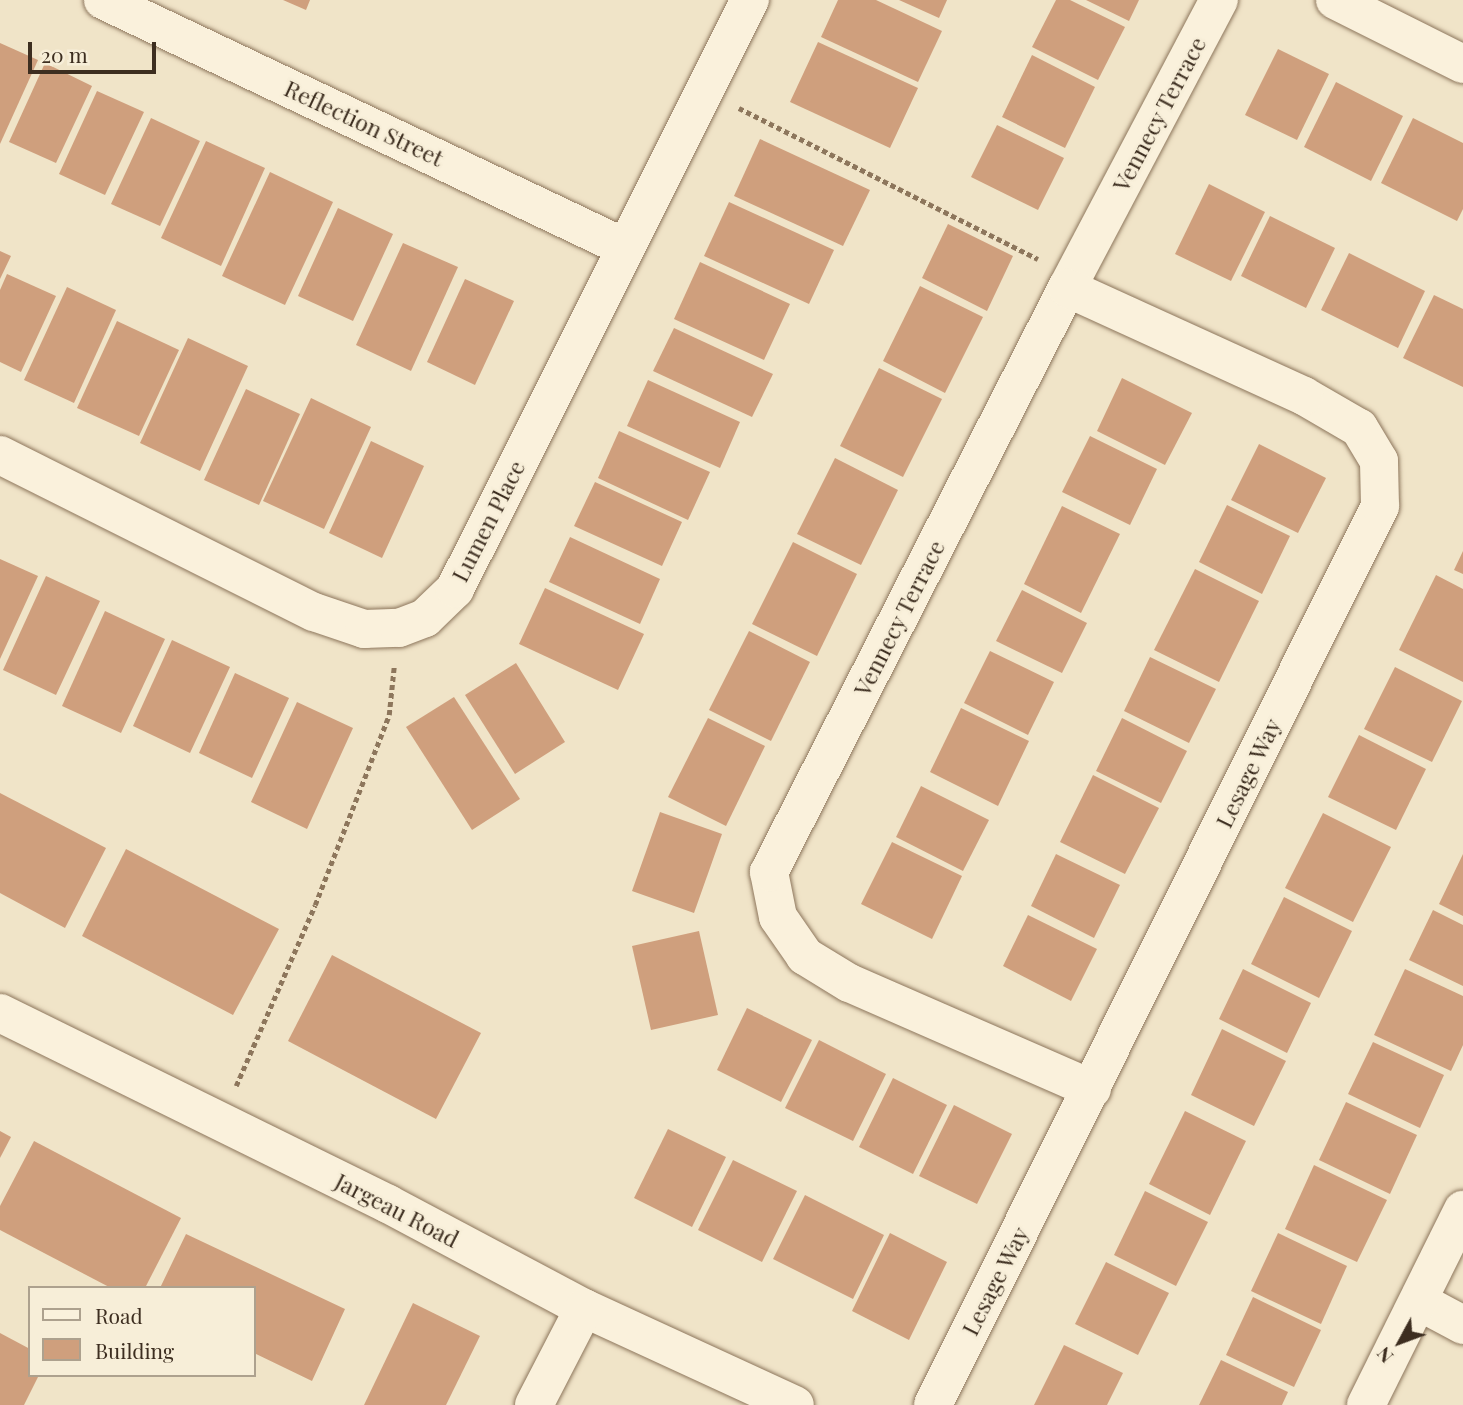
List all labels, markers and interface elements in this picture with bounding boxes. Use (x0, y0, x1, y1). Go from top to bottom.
scale bar (32, 28, 159, 72)
street label: Vennecy Terrace (1106, 32, 1212, 196)
text: 20 m (41, 40, 88, 68)
street label: Reflection Street (280, 74, 448, 172)
street label: Lumen Place (446, 456, 530, 586)
street label: Vennecy Terrace (848, 535, 950, 701)
street label: Lesage Way (1210, 714, 1286, 832)
street label: Jargeau Road (331, 1167, 463, 1253)
street label: Lesage Way (956, 1222, 1034, 1340)
legend (28, 1286, 256, 1377)
text: Road (95, 1301, 143, 1329)
north arrow (1365, 1307, 1435, 1377)
text: Building (95, 1336, 174, 1364)
text: N (1370, 1342, 1398, 1369)

